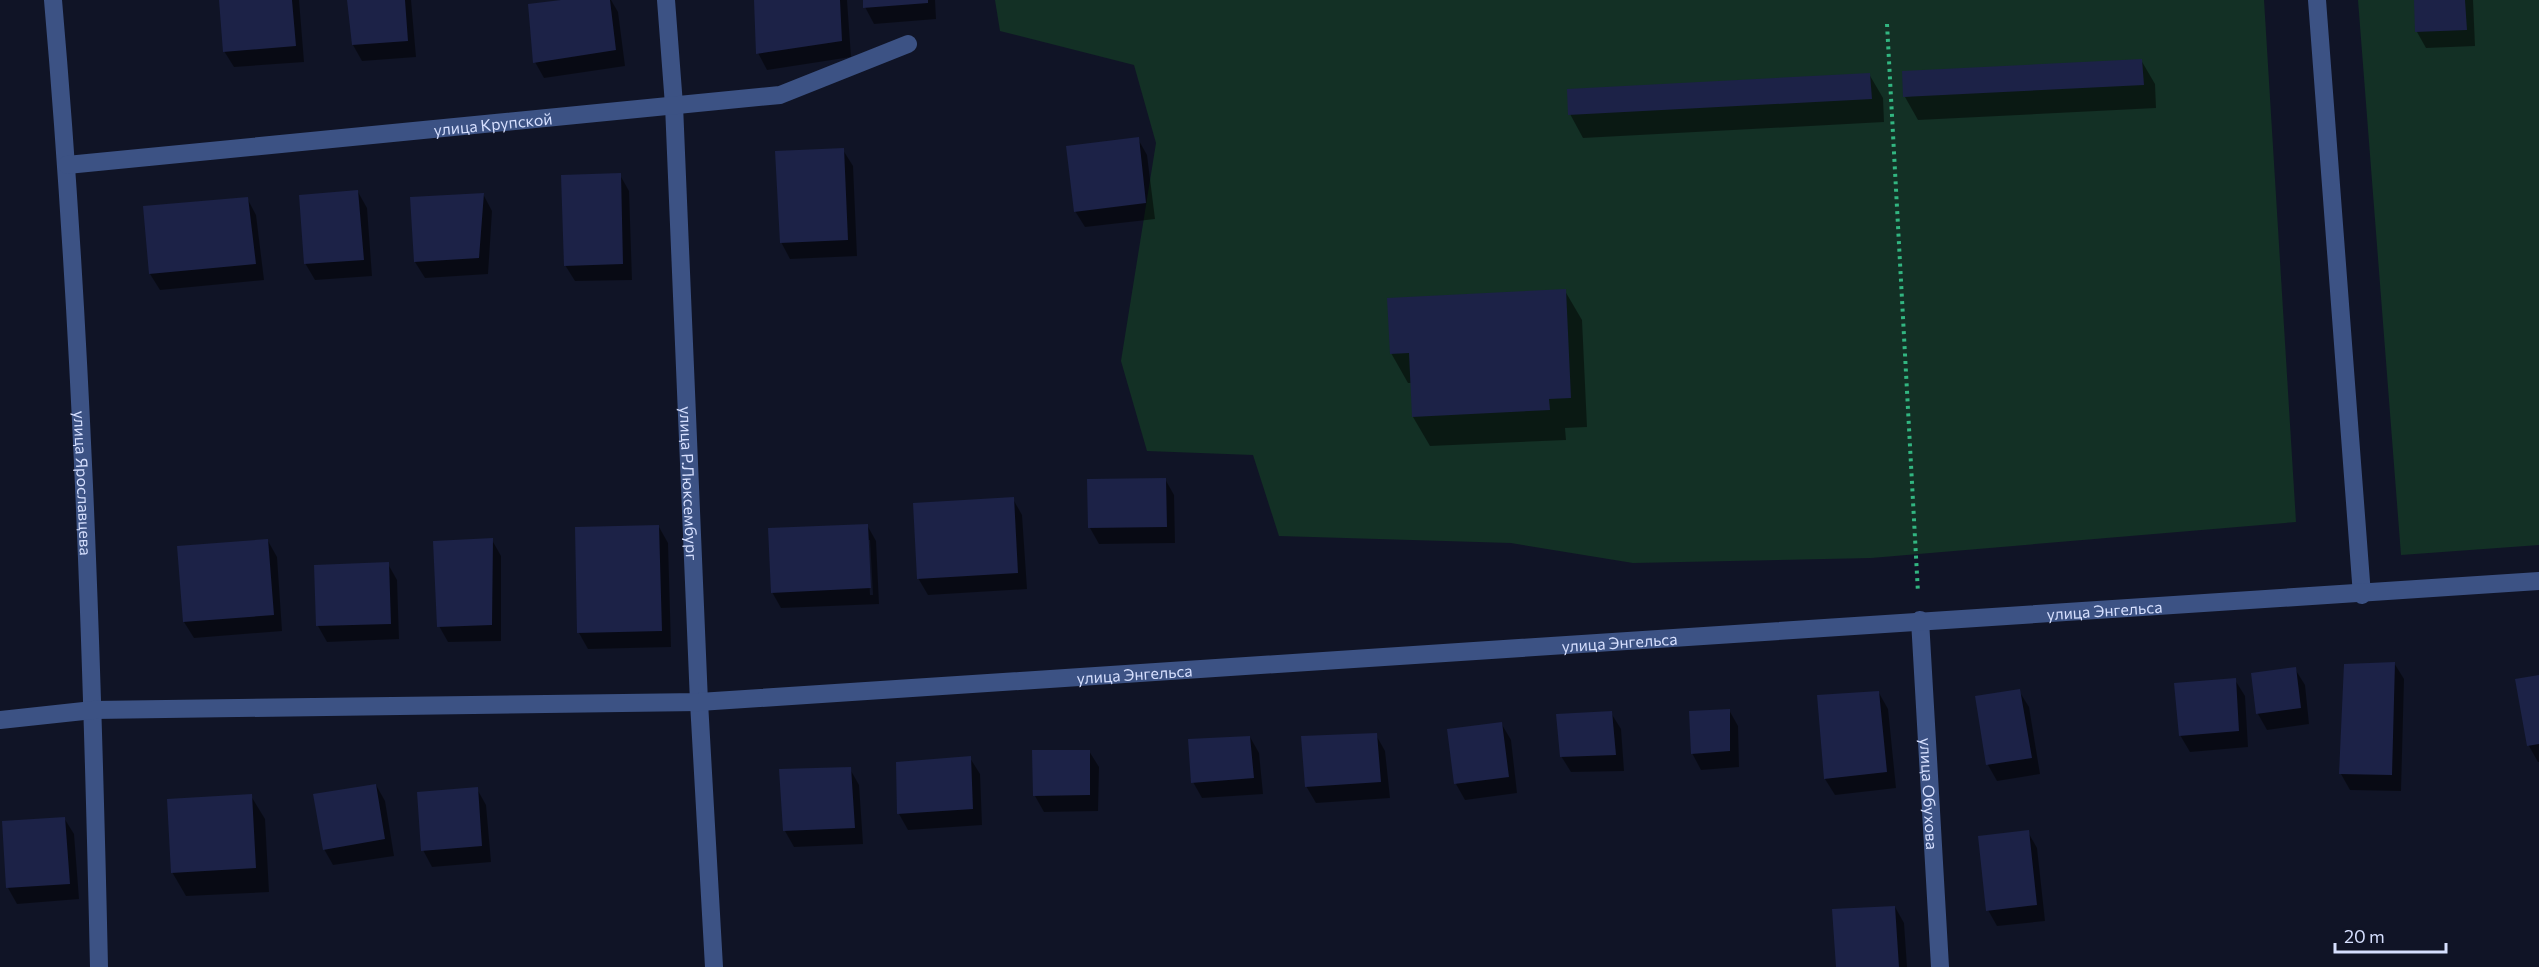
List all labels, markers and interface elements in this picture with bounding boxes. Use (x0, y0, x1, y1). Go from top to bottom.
street label: улица Крупской (433, 108, 553, 138)
street label: улица Р.Люксембург (677, 406, 703, 561)
street label: улица Ярославцева (71, 410, 96, 556)
street label: улица Энгельса (2046, 596, 2163, 623)
street label: улица Энгельса (1561, 628, 1678, 655)
street label: улица Энгельса (1076, 660, 1193, 687)
street label: улица Обухова (1917, 737, 1943, 850)
scale bar (2335, 916, 2446, 954)
text: 20 m (2344, 925, 2385, 947)

